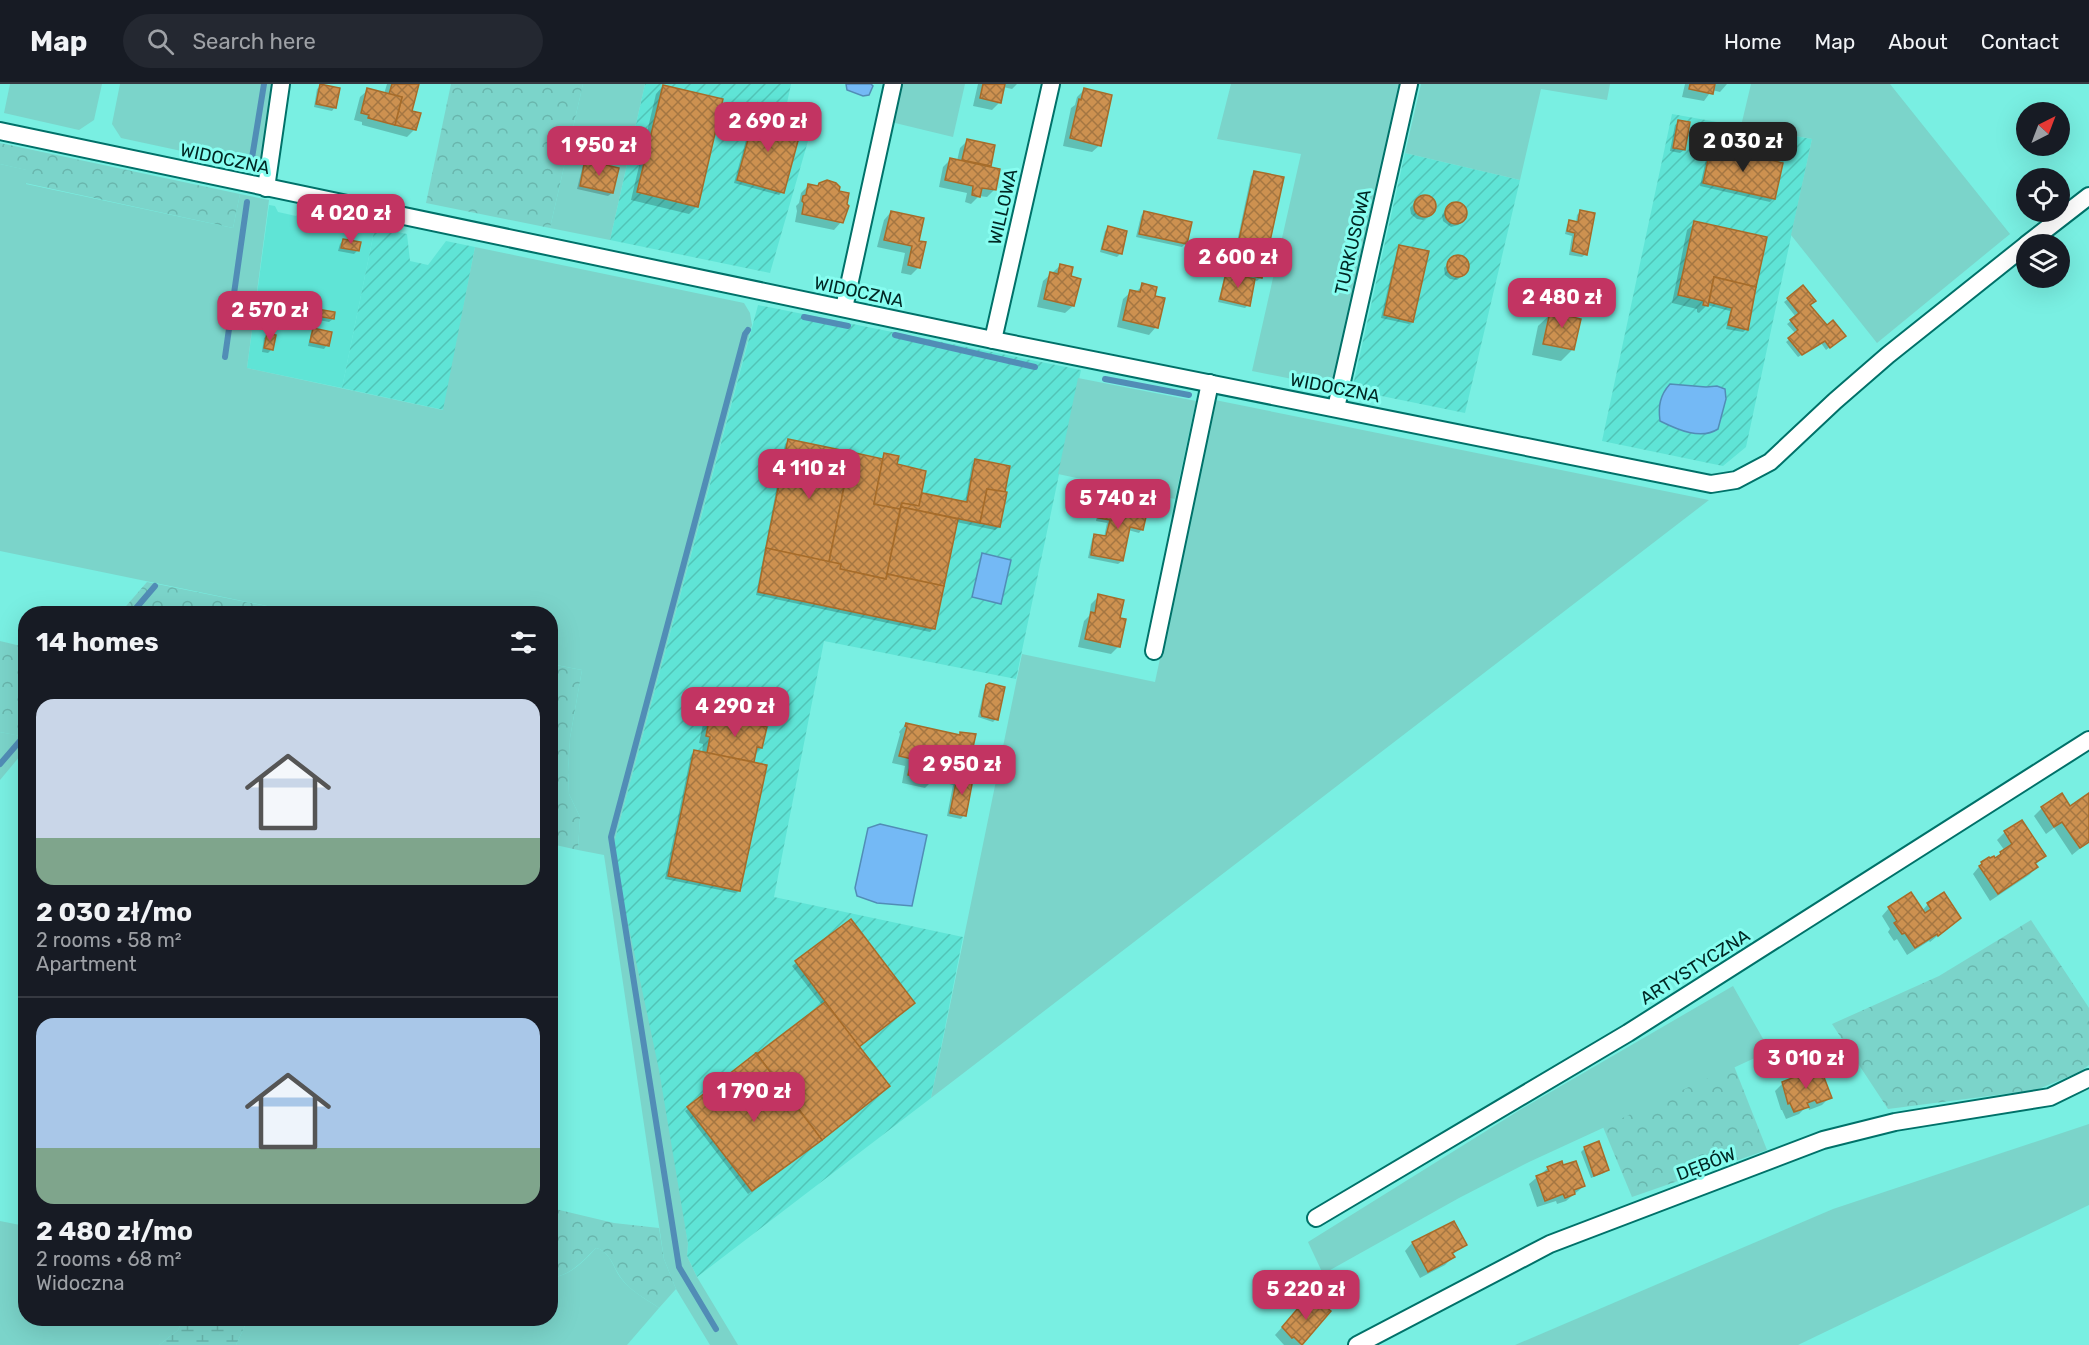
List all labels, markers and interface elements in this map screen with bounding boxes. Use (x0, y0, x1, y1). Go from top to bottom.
search box (123, 14, 543, 68)
text: Map (30, 25, 87, 58)
icon: search (144, 25, 177, 58)
text: Search here (192, 28, 316, 55)
text: Home (1724, 29, 1781, 54)
text: Map (1814, 29, 1855, 54)
text: About (1888, 29, 1948, 54)
text: Contact (1981, 29, 2059, 54)
pin: 2 690 zł (706, 102, 830, 153)
north arrow (2016, 102, 2070, 156)
map controls (2016, 102, 2070, 288)
text: 2 690 zł (729, 109, 807, 133)
pin: 2 030 zł (1681, 122, 1805, 173)
pin: 1 950 zł (537, 126, 661, 177)
text: 2 030 zł (1703, 129, 1783, 153)
text: 1 950 zł (561, 133, 637, 157)
street label: WIDOCZNA (178, 139, 272, 179)
street label: WILLOWA (984, 167, 1022, 247)
button: locate (2016, 168, 2070, 222)
street label: TURKUSOWA (1330, 187, 1376, 297)
pin: 4 020 zł (289, 194, 413, 245)
text: 4 020 zł (311, 201, 391, 225)
button: layers (2016, 234, 2070, 288)
pin: 2 600 zł (1176, 238, 1300, 289)
text: 2 600 zł (1198, 245, 1278, 269)
street label: WIDOCZNA (812, 272, 906, 312)
pin: 2 480 zł (1500, 278, 1624, 329)
text: 2 480 zł (1522, 285, 1602, 309)
pin: 2 570 zł (208, 291, 332, 342)
text: 2 570 zł (231, 298, 309, 322)
street label: WIDOCZNA (1288, 368, 1382, 408)
pin: 4 110 zł (747, 449, 871, 500)
text: 4 110 zł (772, 456, 846, 480)
pin: 5 740 zł (1056, 479, 1180, 530)
text: 5 740 zł (1079, 486, 1157, 510)
icon: filters (507, 626, 540, 659)
text: 14 homes (36, 627, 159, 658)
pin: 4 290 zł (673, 687, 797, 738)
text: 4 290 zł (695, 694, 775, 718)
icon: home (234, 738, 342, 846)
pin: 2 950 zł (900, 745, 1024, 796)
text: 2 950 zł (923, 752, 1001, 776)
text: 2 030 zł/mo (36, 897, 192, 928)
street label: ARTYSTYCZNA (1636, 924, 1754, 1010)
text: 2 rooms · 58 m² (36, 928, 182, 952)
text: Apartment (36, 952, 137, 976)
pin: 3 010 zł (1744, 1039, 1868, 1090)
text: 3 010 zł (1768, 1046, 1844, 1070)
icon: home (234, 1057, 342, 1165)
pin: 1 790 zł (692, 1072, 816, 1123)
text: 1 790 zł (717, 1079, 791, 1103)
street label: DĘBÓW (1673, 1143, 1739, 1185)
text: 2 480 zł/mo (36, 1216, 193, 1247)
text: 2 rooms · 68 m² (36, 1247, 182, 1271)
pin: 5 220 zł (1244, 1270, 1368, 1321)
text: Widoczna (36, 1271, 125, 1295)
text: 5 220 zł (1267, 1277, 1345, 1301)

